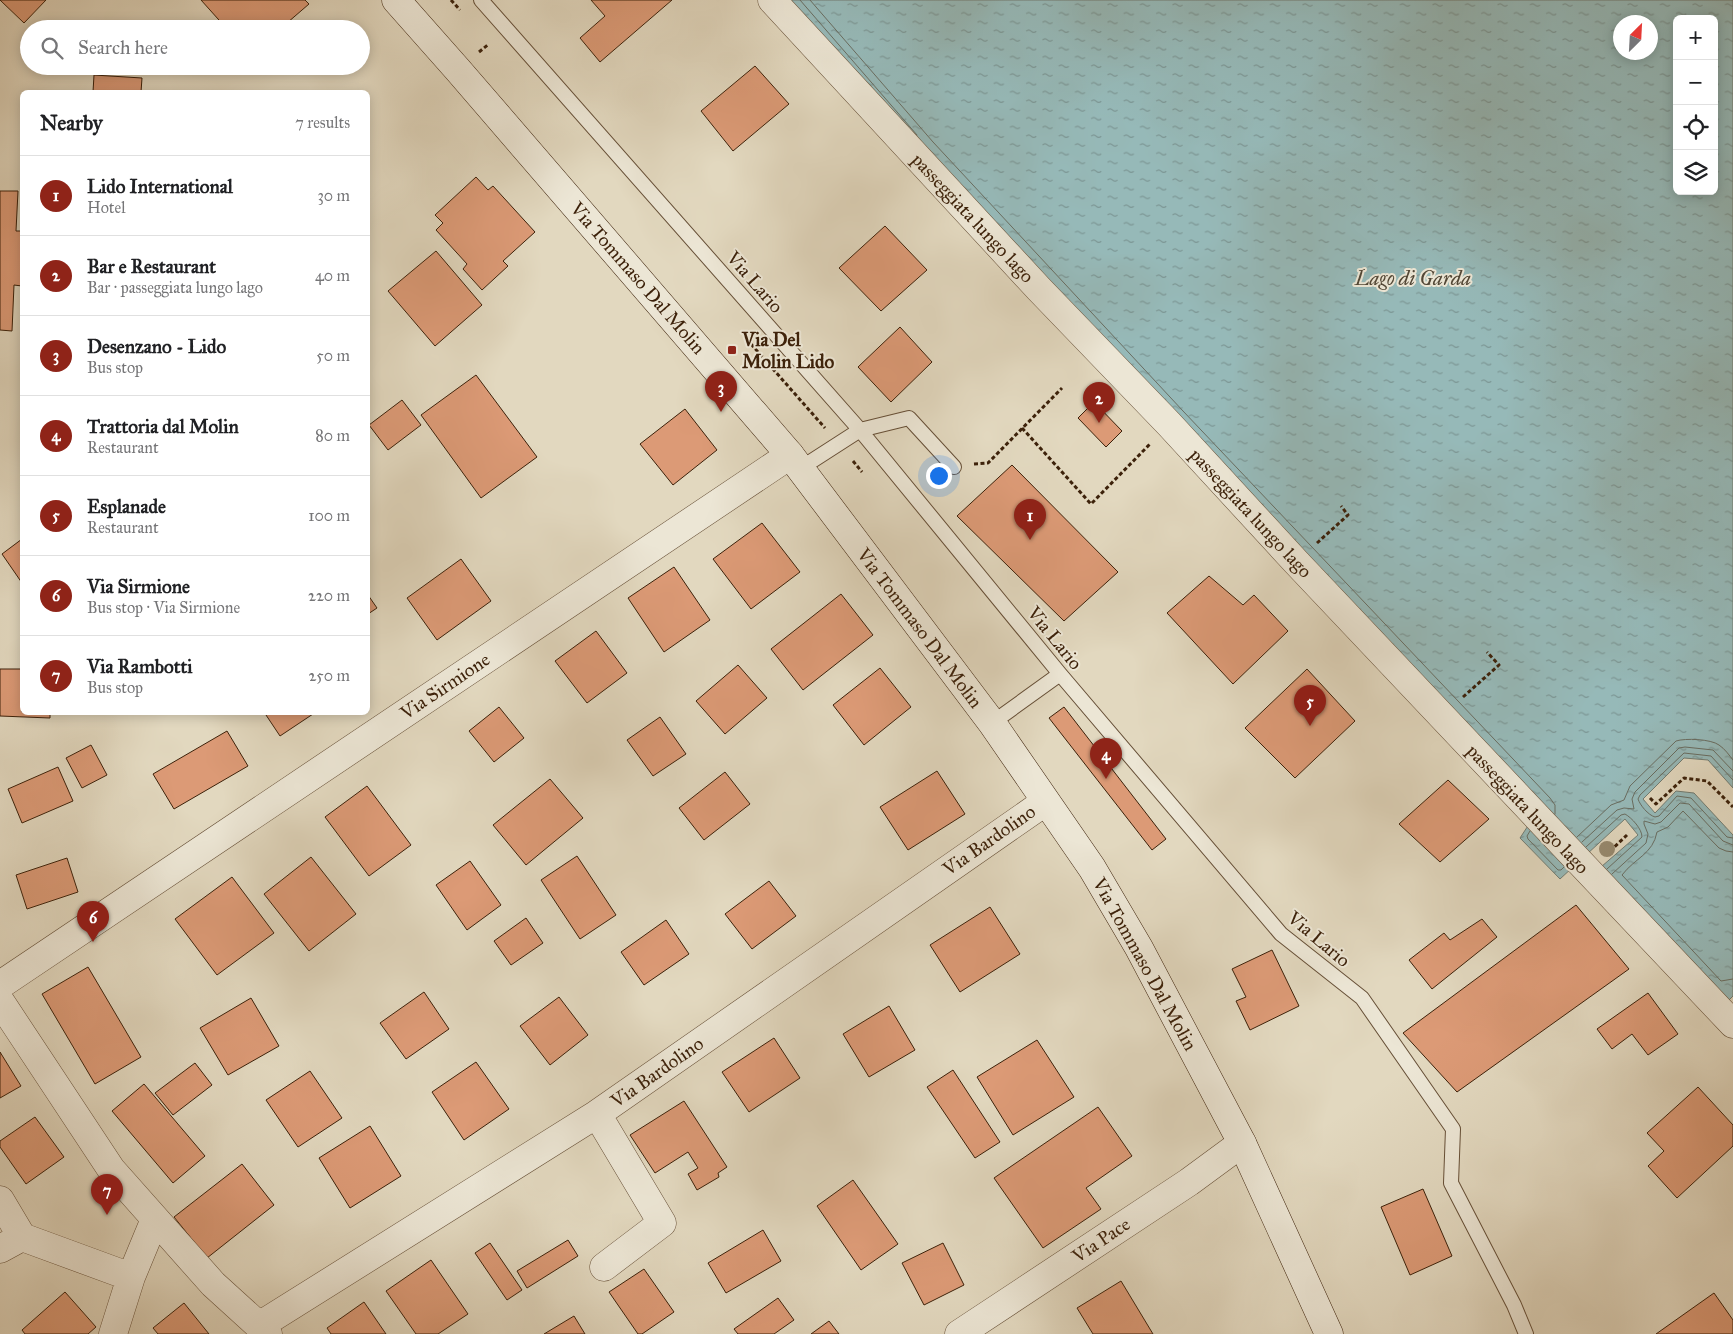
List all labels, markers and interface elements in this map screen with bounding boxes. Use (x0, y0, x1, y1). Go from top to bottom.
north arrow (1613, 15, 1658, 60)
map controls (1673, 15, 1718, 195)
button: + (1673, 15, 1718, 60)
search box (20, 20, 370, 75)
icon: search (38, 34, 66, 62)
text: Search here (78, 36, 168, 59)
button: − (1673, 60, 1718, 105)
button: locate (1673, 105, 1718, 150)
text: Nearby (40, 110, 103, 136)
text: 7 results (295, 113, 350, 132)
street label: passeggiata lungo lago (906, 148, 1039, 289)
button: layers (1673, 150, 1718, 195)
text: Lido International (87, 175, 233, 198)
text: 1 (53, 186, 59, 205)
text: 30 m (317, 186, 350, 205)
street label: Via Tommaso Dal Molin (565, 196, 710, 359)
text: Hotel (87, 198, 125, 217)
street label: Via Lario (721, 246, 788, 318)
text: Bar e Restaurant (87, 255, 216, 278)
text: 2 (52, 266, 60, 285)
text: 40 m (315, 266, 350, 285)
water label: Lago di Garda (1354, 266, 1471, 290)
text: Bar · passeggiata lungo lago (87, 278, 263, 297)
place label: Via Del Molin Lido (741, 328, 834, 373)
text: Desenzano - Lido (87, 335, 226, 358)
marker: Via Del Molin Lido (726, 344, 738, 356)
text: 3 (53, 346, 59, 365)
text: 50 m (316, 346, 350, 365)
text: Bus stop (87, 358, 143, 377)
pin: 3 (705, 371, 737, 412)
pin: 2 (1083, 382, 1115, 423)
text: Trattoria dal Molin (87, 415, 239, 438)
text: 4 (52, 426, 60, 445)
text: 80 m (315, 426, 350, 445)
text: Restaurant (87, 438, 159, 457)
street label: passeggiata lungo lago (1184, 443, 1317, 584)
your location (926, 463, 952, 489)
text: Esplanade (87, 495, 166, 518)
pin: 1 (1014, 499, 1046, 540)
text: 5 (52, 506, 60, 525)
text: 100 m (308, 506, 350, 525)
text: Restaurant (87, 518, 159, 537)
street label: Via Tommaso Dal Molin (852, 543, 988, 712)
text: Via Sirmione (87, 575, 190, 598)
text: 6 (52, 586, 60, 605)
text: 220 m (308, 586, 350, 605)
text: Bus stop · Via Sirmione (87, 598, 240, 617)
street label: Via Lario (1022, 601, 1088, 674)
street label: Via Sirmione (395, 648, 494, 725)
text: Via Rambotti (87, 655, 192, 678)
text: 7 (52, 666, 60, 685)
text: 250 m (309, 666, 350, 685)
text: Bus stop (87, 678, 143, 697)
pin: 5 (1294, 685, 1326, 726)
pin: 4 (1090, 738, 1122, 779)
street label: passeggiata lungo lago (1461, 739, 1594, 880)
street label: Via Bardolino (937, 800, 1040, 881)
street label: Via Tommaso Dal Molin (1087, 873, 1202, 1055)
pin: 6 (77, 901, 109, 942)
street label: Via Lario (1282, 906, 1355, 972)
street label: Via Bardolino (605, 1032, 708, 1113)
pin: 7 (91, 1174, 123, 1215)
street label: Via Pace (1067, 1212, 1134, 1268)

